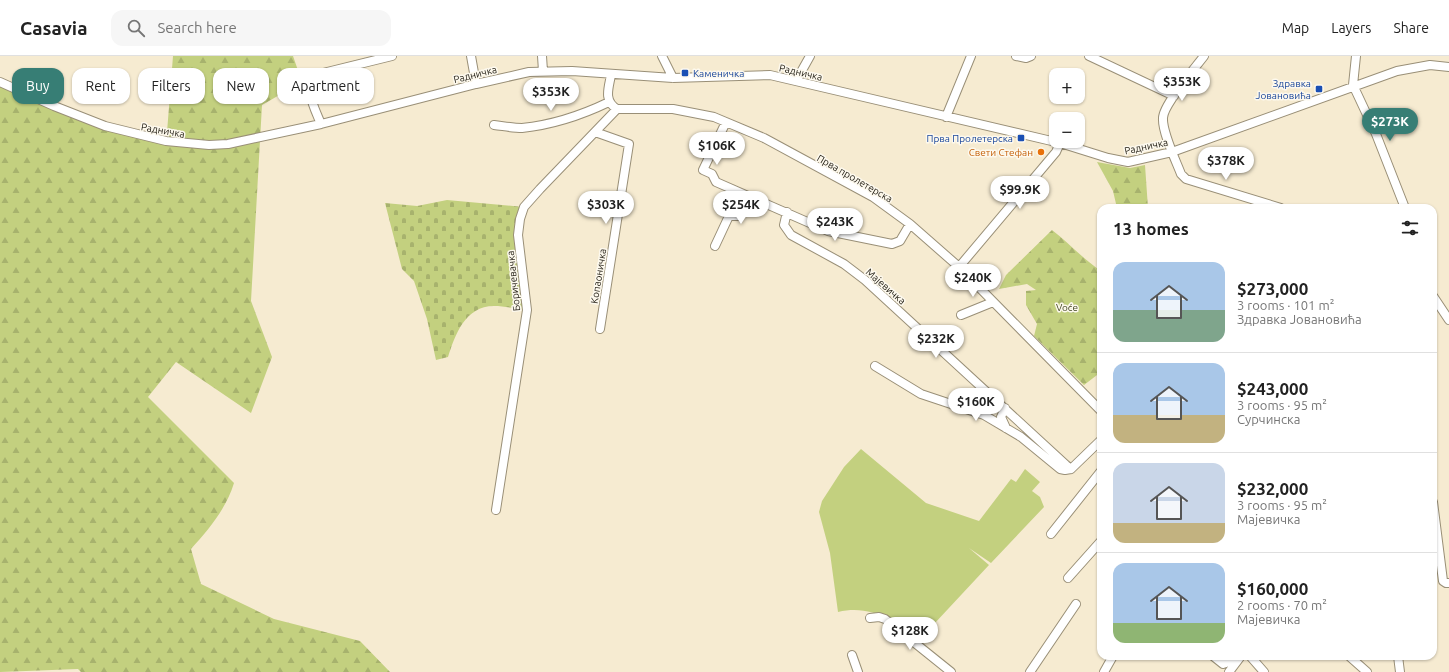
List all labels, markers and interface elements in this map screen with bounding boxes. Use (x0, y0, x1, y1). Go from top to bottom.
search box (111, 10, 391, 46)
text: Casavia (20, 17, 87, 39)
icon: search (125, 17, 147, 39)
text: Search here (157, 19, 237, 36)
text: Map (1282, 20, 1309, 36)
text: Layers (1331, 20, 1371, 36)
text: Share (1393, 20, 1429, 36)
street label: Радничка (778, 62, 824, 83)
street label: Радничка (452, 64, 498, 85)
chip: Buy (12, 68, 64, 104)
chip: Rent (72, 68, 130, 104)
chip: Filters (138, 68, 205, 104)
chip: New (213, 68, 269, 104)
chip: Apartment (277, 68, 374, 104)
marker: Каменичка (680, 68, 690, 78)
place label: Каменичка (693, 68, 744, 79)
map controls (1049, 68, 1085, 148)
button: + (1049, 68, 1085, 104)
pin: $353K (1154, 68, 1210, 102)
text: $353K (1163, 74, 1201, 88)
pin: $353K (523, 78, 579, 112)
place label: Здравка Јовановића (1256, 78, 1311, 101)
text: $353K (532, 84, 570, 98)
marker: Здравка Јовановића (1314, 84, 1324, 94)
pin: $273K (1362, 108, 1418, 142)
button: − (1049, 112, 1085, 148)
text: $273K (1371, 114, 1409, 128)
street label: Радничка (140, 121, 186, 140)
pin: $106K (689, 132, 745, 166)
place label: Прва Пролетерска (927, 133, 1013, 144)
marker: Прва Пролетерска (1016, 133, 1026, 143)
street label: Радничка (1123, 137, 1169, 156)
text: $106K (698, 138, 736, 152)
place label: Свети Стефан (969, 147, 1033, 158)
marker: Свети Стефан (1036, 147, 1046, 157)
pin: $378K (1198, 147, 1254, 181)
street label: Прва пролетерска (815, 152, 894, 205)
text: $378K (1207, 153, 1245, 167)
pin: $99.9K (987, 176, 1053, 210)
text: $99.9K (999, 182, 1041, 196)
pin: $303K (578, 191, 634, 225)
pin: $254K (713, 191, 769, 225)
text: $303K (587, 197, 625, 211)
text: $254K (722, 197, 760, 211)
pin: $243K (807, 208, 863, 242)
text: $243K (816, 214, 854, 228)
icon: filters (1399, 217, 1421, 239)
text: 13 homes (1113, 219, 1189, 238)
street label: Копаоничка (589, 248, 608, 305)
street label: Боричевачка (505, 250, 522, 312)
pin: $240K (945, 264, 1001, 298)
street label: Мајевичка (864, 266, 908, 307)
text: $240K (954, 270, 992, 284)
icon: home (1145, 278, 1193, 326)
text: $273,000 (1237, 279, 1308, 298)
text: 3 rooms · 101 m² (1237, 298, 1334, 312)
park label: Voće (1056, 302, 1078, 313)
text: Здравка Јовановића (1237, 312, 1362, 326)
pin: $232K (908, 325, 964, 359)
text: $232K (917, 331, 955, 345)
icon: home (1145, 379, 1193, 427)
text: $243,000 (1237, 379, 1308, 398)
pin: $160K (948, 388, 1004, 422)
text: $160K (957, 394, 995, 408)
text: 3 rooms · 95 m² (1237, 398, 1327, 412)
text: Сурчинска (1237, 412, 1300, 426)
icon: home (1145, 479, 1193, 527)
text: $232,000 (1237, 479, 1308, 498)
text: 3 rooms · 95 m² (1237, 498, 1327, 512)
text: Мајевичка (1237, 512, 1300, 526)
icon: home (1145, 579, 1193, 627)
text: $160,000 (1237, 579, 1308, 598)
text: 2 rooms · 70 m² (1237, 598, 1327, 612)
text: Мајевичка (1237, 612, 1300, 626)
pin: $128K (882, 617, 938, 651)
text: $128K (891, 623, 929, 637)

